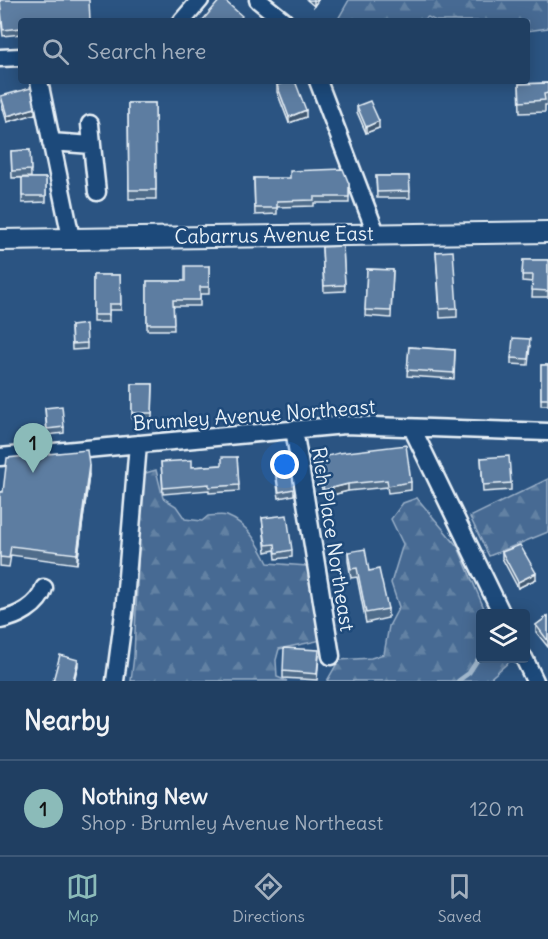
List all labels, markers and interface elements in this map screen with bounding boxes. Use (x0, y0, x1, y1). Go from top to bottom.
search box (18, 18, 530, 84)
icon: search (39, 35, 72, 68)
text: Search here (87, 37, 206, 65)
street label: Cabarrus Avenue East (174, 220, 374, 249)
street label: Brumley Avenue Northeast (132, 394, 376, 435)
pin: 1 (14, 424, 52, 473)
street label: Rich Place Northeast (307, 445, 360, 633)
your location (270, 450, 299, 479)
map controls (476, 609, 530, 663)
button: layers (476, 609, 530, 663)
text: Nearby (24, 704, 110, 737)
text: Nothing New (81, 782, 208, 810)
text: 1 (40, 796, 47, 821)
text: 120 m (470, 796, 524, 821)
text: Shop · Brumley Avenue Northeast (81, 810, 383, 835)
tab: Map (66, 870, 99, 926)
tab: Directions (232, 870, 305, 926)
tab: Saved (438, 870, 482, 926)

